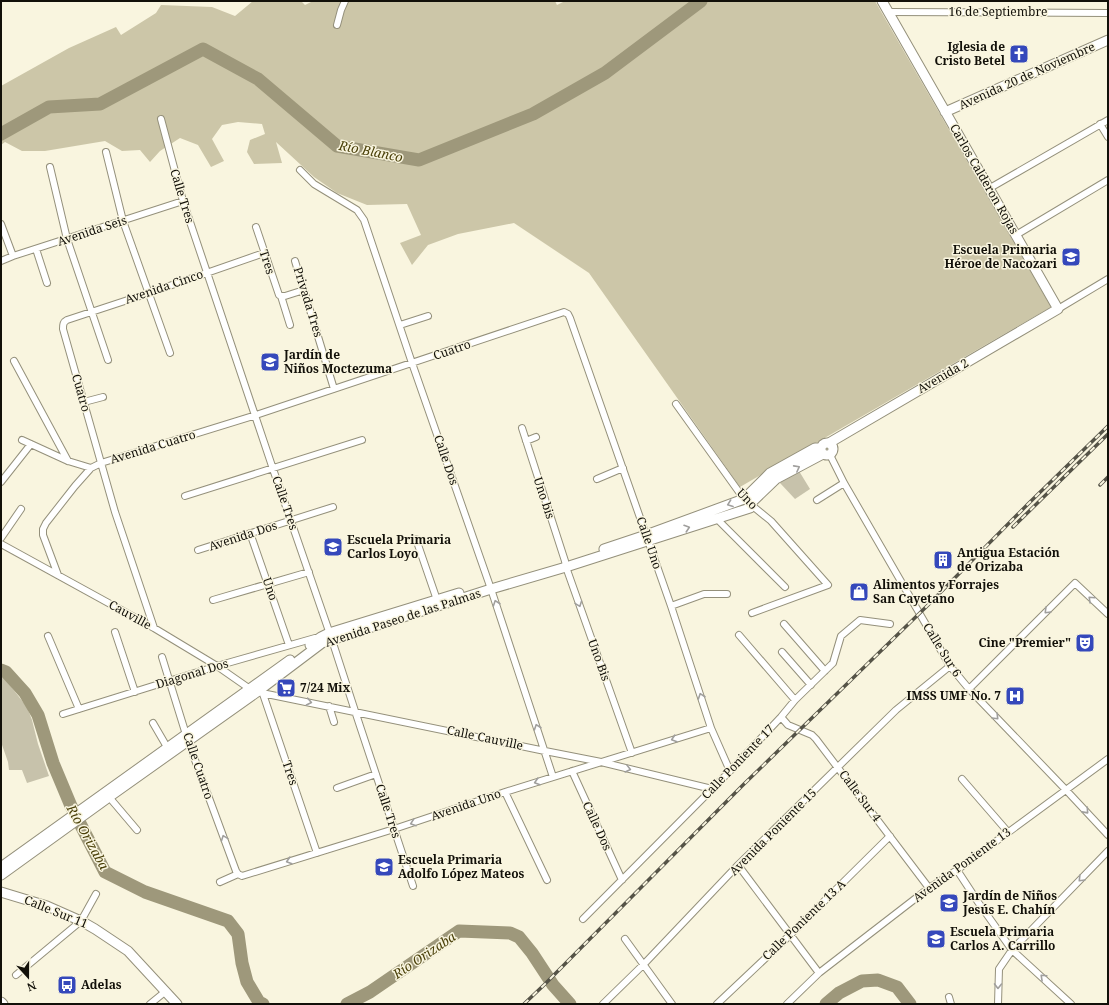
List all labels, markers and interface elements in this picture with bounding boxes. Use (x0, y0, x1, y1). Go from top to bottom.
street label: 16 de Septiembre (948, 3, 1048, 20)
place label: Iglesia de Cristo Betel (934, 38, 1006, 69)
street label: Avenida 20 de Noviembre (956, 38, 1098, 113)
church icon: Iglesia de Cristo Betel (1008, 43, 1030, 65)
street label: Carlos Calderon Rojas (946, 121, 1023, 237)
water label: Río Blanco (336, 136, 405, 166)
street label: Calle Tres (166, 167, 199, 225)
street label: Avenida Seis (55, 211, 129, 250)
place label: Escuela Primaria Héroe de Nacozari (945, 241, 1058, 272)
school or university icon: Escuela Primaria Héroe de Nacozari (1060, 246, 1082, 268)
street label: Tres (256, 247, 279, 276)
street label: Avenida Cinco (122, 265, 205, 308)
street label: Privada Tres (290, 265, 327, 339)
street label: Cuatro (431, 335, 473, 364)
place label: Jardín de Niños Moctezuma (283, 346, 392, 377)
school or university icon: Jardín de Niños Moctezuma (259, 351, 281, 373)
street label: Avenida 2 (914, 354, 972, 397)
street label: Cuatro (68, 372, 95, 414)
street label: Avenida Cuatro (108, 425, 198, 468)
street label: Calle Dos (430, 432, 463, 487)
one-way arrow (793, 465, 800, 473)
street label: Calle Tres (268, 474, 303, 532)
street label: Uno bis (530, 475, 559, 521)
street label: Uno (733, 484, 762, 513)
one-way arrow (726, 499, 733, 508)
street label: Calle Uno (633, 514, 666, 571)
street label: Avenida Dos (206, 516, 279, 555)
one-way arrow (683, 524, 690, 533)
place label: Escuela Primaria Carlos Loyo (347, 531, 451, 562)
school or university icon: Escuela Primaria Carlos Loyo (322, 536, 344, 558)
place label: Antigua Estación de Orizaba (957, 544, 1060, 575)
building icon: Antigua Estación de Orizaba (932, 549, 954, 571)
street label: Uno (259, 575, 282, 603)
place label: Alimentos y Forrajes San Cayetano (873, 576, 999, 607)
shop icon: Alimentos y Forrajes San Cayetano (848, 581, 870, 603)
street label: Avenida Paseo de las Palmas (323, 584, 483, 651)
street label: Cauville (106, 596, 155, 633)
one-way arrow (1089, 597, 1096, 604)
one-way arrow (492, 600, 500, 607)
one-way arrow (574, 600, 583, 607)
one-way arrow (1044, 606, 1052, 614)
street label: Calle Sur 6 (919, 619, 966, 680)
theatre icon: Cine "Premier" (1074, 632, 1096, 654)
place label: Cine "Premier" (979, 634, 1071, 651)
street label: Uno Bis (584, 636, 615, 683)
street label: Diagonal Dos (153, 654, 230, 693)
supermarket icon: 7/24 Mix (275, 677, 297, 699)
place label: 7/24 Mix (300, 679, 351, 696)
hospital icon: IMSS UMF No. 7 (1004, 685, 1026, 707)
place label: IMSS UMF No. 7 (907, 687, 1001, 704)
one-way arrow (697, 692, 706, 699)
one-way arrow (306, 697, 312, 706)
one-way arrow (991, 712, 999, 720)
street label: Calle Poniente 17 (697, 720, 778, 803)
street label: Calle Cauville (445, 721, 525, 754)
one-way arrow (533, 723, 542, 730)
street label: Calle Cuatro (179, 730, 218, 802)
one-way arrow (671, 734, 678, 743)
street label: Tres (278, 758, 303, 787)
one-way arrow (624, 764, 631, 773)
street label: Calle Sur 4 (835, 766, 886, 825)
one-way arrow (534, 777, 541, 786)
street label: Calle Tres (372, 782, 405, 840)
street label: Avenida Poniente 15 (725, 784, 820, 879)
street label: Avenida Uno (428, 785, 503, 824)
street label: Calle Dos (579, 799, 616, 853)
water label: Río Orizaba (62, 800, 114, 873)
one-way arrow (1081, 806, 1089, 814)
one-way arrow (410, 818, 417, 827)
street label: Avenida Poniente 13 (909, 823, 1014, 906)
one-way arrow (220, 835, 228, 842)
place label: Escuela Primaria Adolfo López Mateos (398, 851, 525, 882)
one-way arrow (286, 856, 293, 865)
school or university icon: Escuela Primaria Adolfo López Mateos (373, 856, 395, 878)
one-way arrow (1078, 874, 1086, 882)
street label: Calle Poniente 13 A (758, 875, 849, 964)
place label: Jardín de Niños Jesús E. Chahín (962, 887, 1057, 918)
street label: Calle Sur 11 (22, 891, 91, 932)
school or university icon: Jardín de Niños Jesús E. Chahín (938, 892, 960, 914)
place label: Escuela Primaria Carlos A. Carrillo (950, 923, 1056, 954)
water label: Río Orizaba (388, 927, 459, 983)
school or university icon: Escuela Primaria Carlos A. Carrillo (925, 928, 947, 950)
north arrow (8, 957, 48, 997)
bus stop icon: Adelas (56, 974, 78, 996)
one-way arrow (1040, 975, 1047, 982)
place label: Adelas (81, 976, 122, 993)
text: N (25, 978, 38, 995)
one-way arrow (994, 983, 1003, 989)

